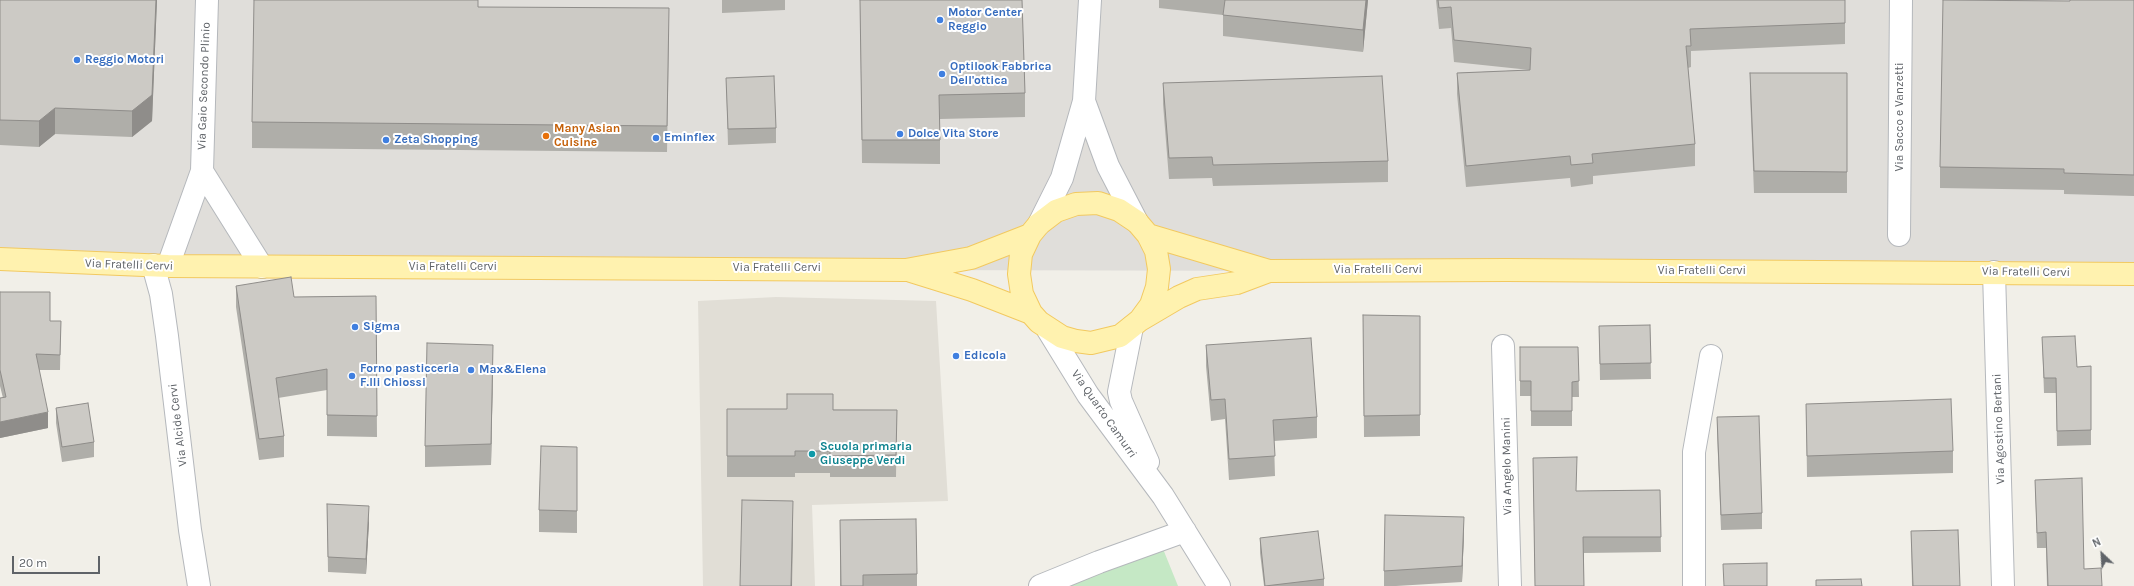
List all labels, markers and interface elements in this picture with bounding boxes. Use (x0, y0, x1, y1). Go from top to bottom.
place label: Motor Center Reggio (948, 6, 1022, 34)
marker: Motor Center Reggio (935, 15, 945, 25)
street label: Via Gaio Secondo Plinio (195, 22, 213, 150)
place label: Reggio Motori (85, 53, 164, 67)
marker: Reggio Motori (72, 55, 82, 65)
place label: Optilook Fabbrica Dell'ottica (950, 60, 1052, 88)
street label: Via Sacco e Vanzetti (1893, 62, 1907, 172)
marker: Optilook Fabbrica Dell'ottica (937, 69, 947, 79)
place label: Many Asian Cuisine (554, 122, 620, 150)
place label: Dolce Vita Store (908, 127, 999, 141)
marker: Dolce Vita Store (895, 129, 905, 139)
marker: Many Asian Cuisine (541, 131, 551, 141)
place label: Eminflex (664, 131, 715, 145)
place label: Zeta Shopping (394, 133, 478, 147)
marker: Eminflex (651, 133, 661, 143)
marker: Zeta Shopping (381, 135, 391, 145)
street label: Via Fratelli Cervi (85, 256, 173, 274)
street label: Via Fratelli Cervi (409, 260, 497, 274)
street label: Via Fratelli Cervi (733, 261, 821, 275)
street label: Via Fratelli Cervi (1334, 263, 1422, 277)
street label: Via Fratelli Cervi (1658, 264, 1746, 278)
street label: Via Fratelli Cervi (1982, 264, 2070, 280)
place label: Sigma (363, 320, 400, 334)
marker: Sigma (350, 322, 360, 332)
place label: Edicola (964, 349, 1006, 363)
marker: Edicola (951, 351, 961, 361)
place label: Forno pasticceria F.lli Chiossi (360, 362, 459, 390)
place label: Max&Elena (479, 363, 546, 377)
marker: Max&Elena (466, 365, 476, 375)
street label: Via Quarto Camurri (1068, 367, 1140, 461)
marker: Forno pasticceria F.lli Chiossi (347, 371, 357, 381)
street label: Via Agostino Bertani (1990, 373, 2008, 485)
street label: Via Alcide Cervi (166, 383, 190, 467)
street label: Via Angelo Manini (1499, 417, 1515, 515)
place label: Scuola primaria Giuseppe Verdi (820, 440, 912, 468)
marker: Scuola primaria Giuseppe Verdi (807, 449, 817, 459)
north arrow (2082, 534, 2122, 574)
text: N (2090, 535, 2103, 550)
scale bar (14, 548, 102, 574)
text: 20 m (19, 556, 47, 570)

